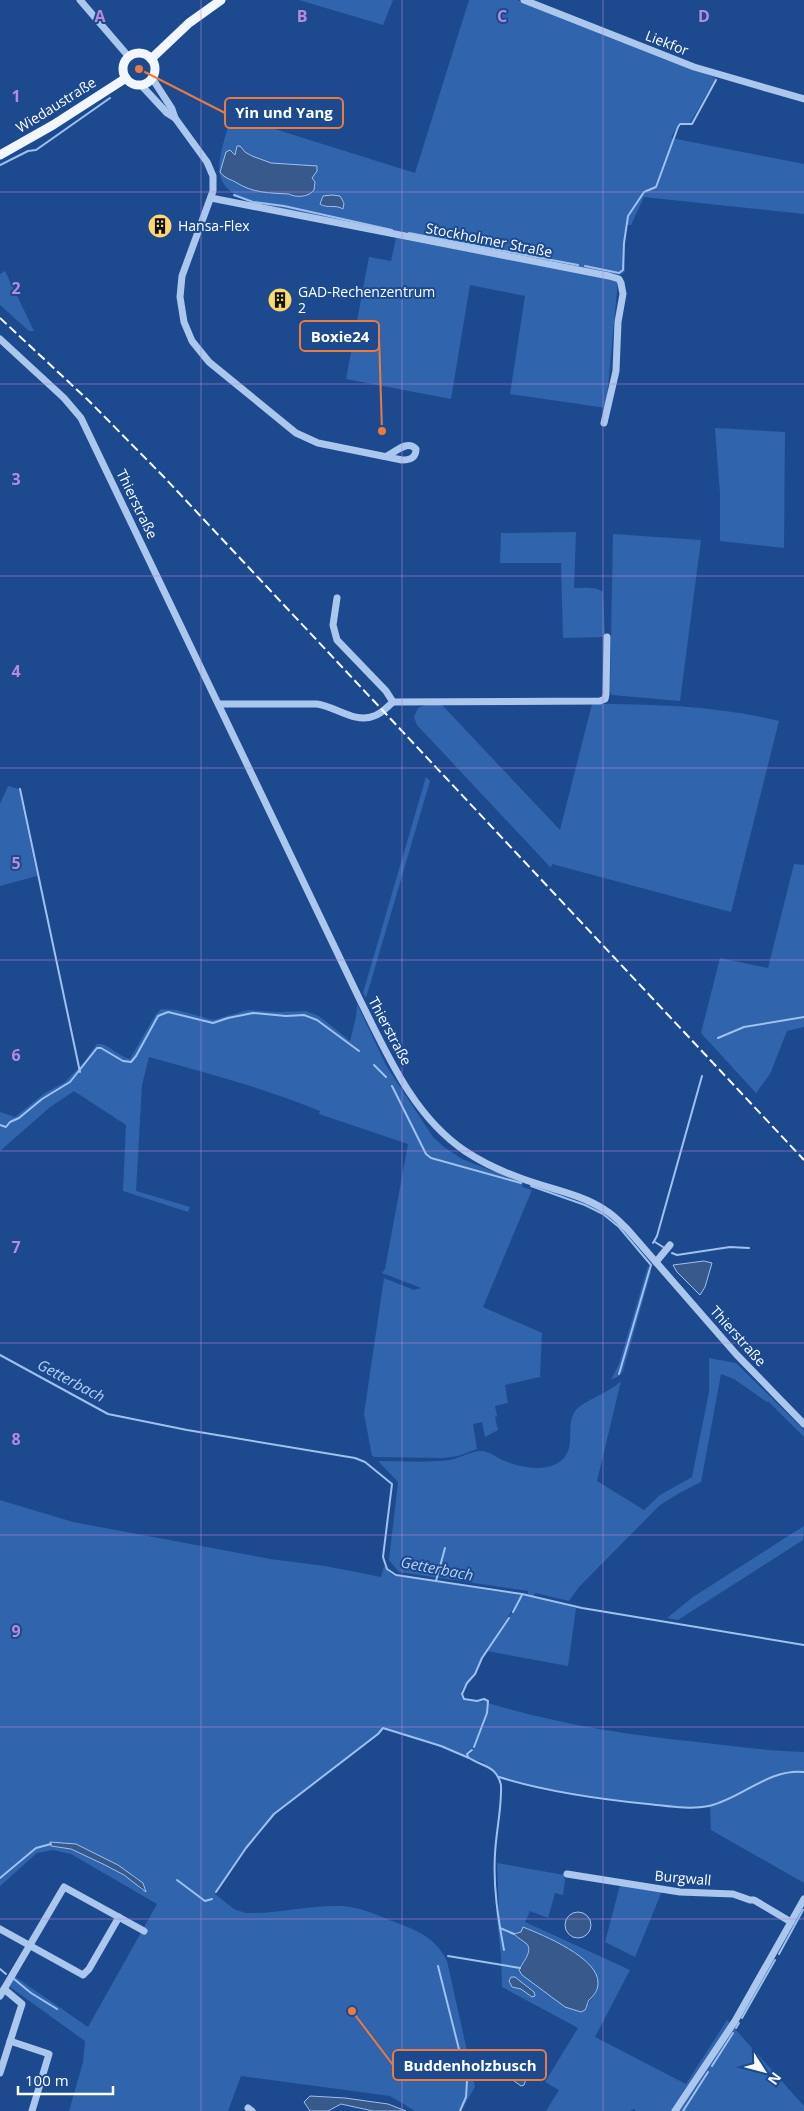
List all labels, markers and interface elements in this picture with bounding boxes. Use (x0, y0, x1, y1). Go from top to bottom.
text: A (94, 5, 106, 27)
text: B (297, 5, 307, 27)
text: C (497, 5, 507, 27)
text: D (698, 5, 710, 27)
street label: Liekfor (643, 26, 692, 60)
street label: Wiedaustraße (12, 72, 99, 137)
text: 1 (11, 85, 21, 107)
callout: Yin und Yang (225, 98, 343, 128)
text: Yin und Yang (235, 102, 333, 122)
building icon: Hansa-Flex (147, 213, 173, 239)
place label: Hansa-Flex (178, 216, 250, 235)
street label: Stockholmer Straße (424, 218, 554, 261)
text: 2 (11, 277, 21, 299)
place label: GAD-Rechenzentrum 2 (298, 282, 435, 317)
building icon: GAD-Rechenzentrum 2 (267, 287, 293, 313)
callout: Boxie24 (300, 321, 379, 351)
text: Boxie24 (311, 326, 370, 346)
street label: Thierstraße (112, 466, 163, 542)
text: 3 (11, 468, 21, 490)
text: 4 (11, 660, 21, 682)
text: 5 (11, 852, 21, 874)
street label: Thierstraße (364, 993, 417, 1069)
text: 6 (11, 1044, 21, 1066)
text: 7 (11, 1236, 21, 1258)
street label: Thierstraße (706, 1301, 771, 1370)
water label: Getterbach (34, 1354, 109, 1406)
text: 8 (11, 1428, 21, 1450)
water label: Getterbach (399, 1551, 475, 1585)
text: 9 (11, 1620, 21, 1642)
street label: Burgwall (654, 1866, 712, 1889)
north arrow (739, 2046, 789, 2096)
callout: Buddenholzbusch (393, 2050, 546, 2080)
text: Buddenholzbusch (403, 2055, 537, 2075)
scale bar (18, 2064, 112, 2096)
text: N (764, 2069, 786, 2089)
text: 100 m (25, 2070, 69, 2090)

